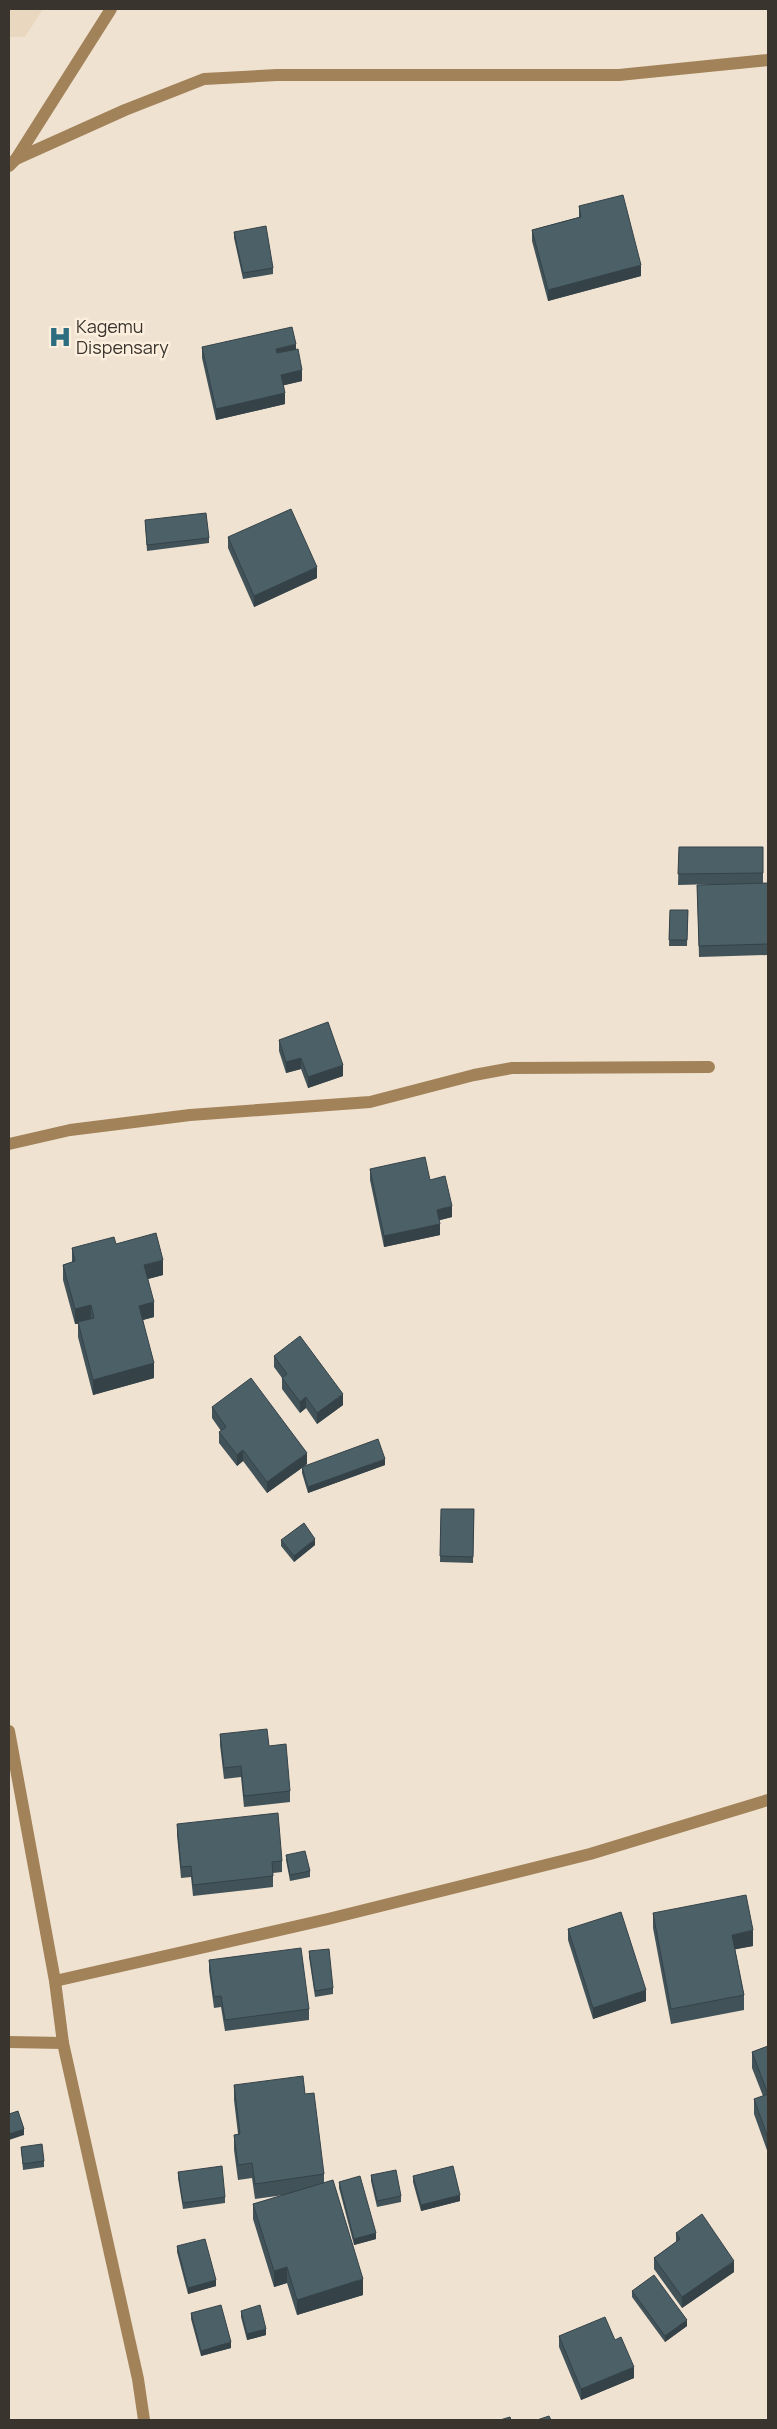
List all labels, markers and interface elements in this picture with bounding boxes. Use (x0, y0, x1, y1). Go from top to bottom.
place label: Kagemu Dispensary (76, 314, 169, 359)
hospital icon: Kagemu Dispensary (47, 324, 73, 350)

